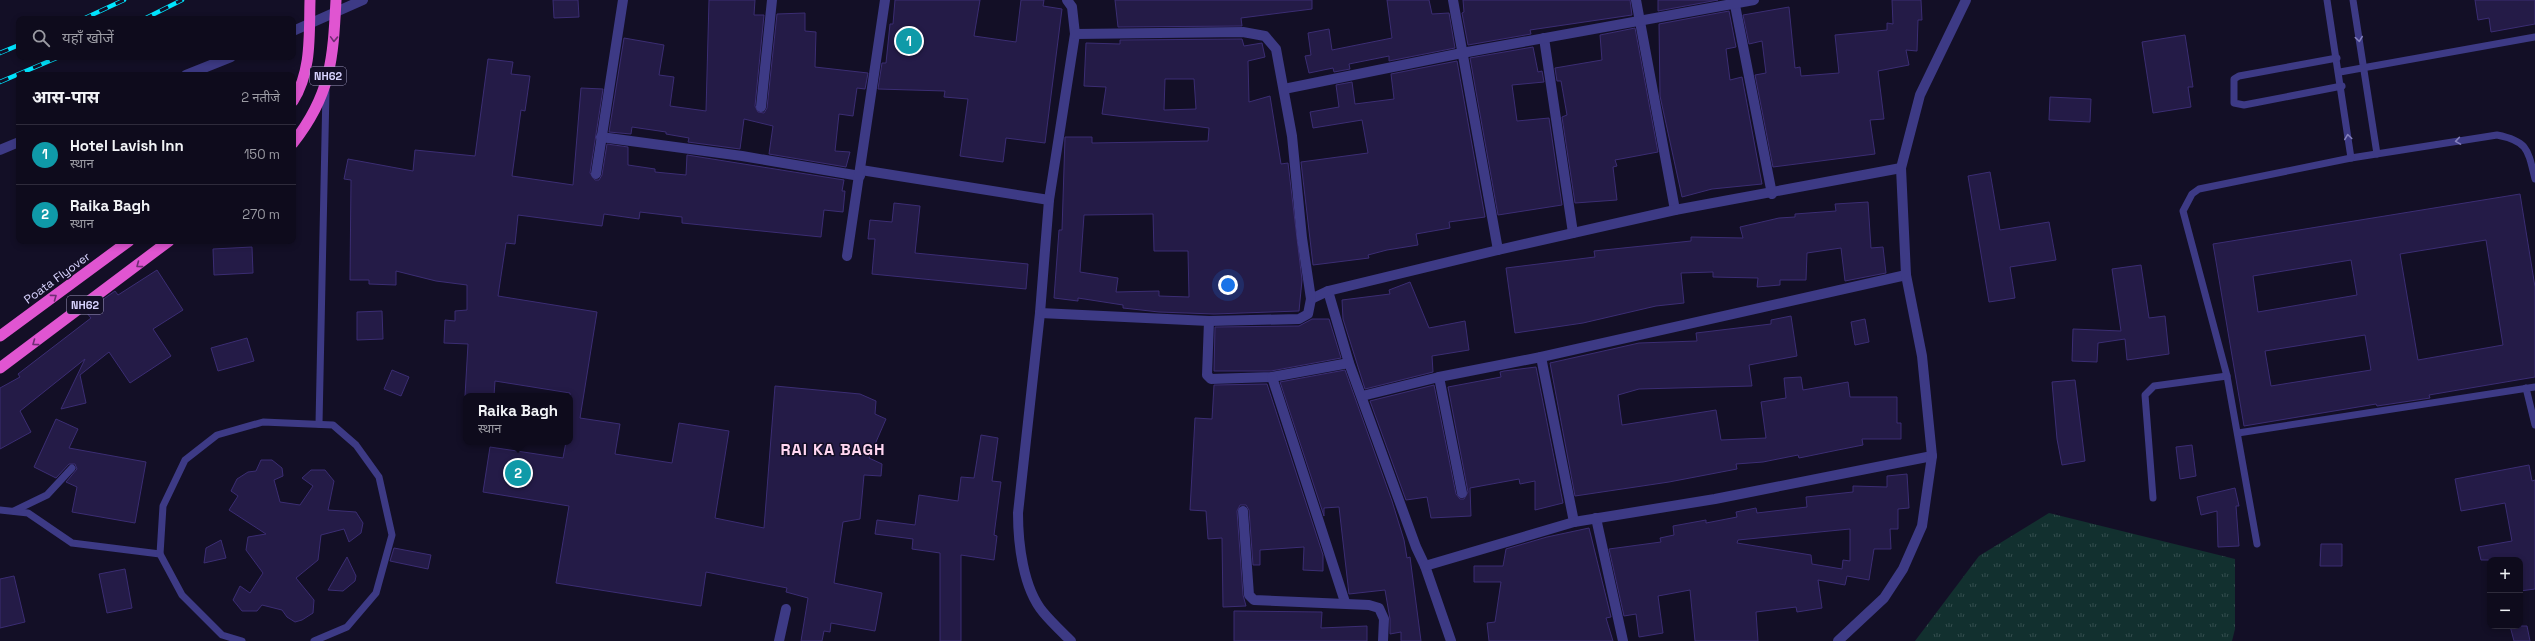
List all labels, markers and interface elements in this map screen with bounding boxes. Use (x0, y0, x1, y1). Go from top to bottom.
search box (16, 16, 296, 60)
pin: 1 (896, 26, 922, 56)
icon: search (30, 27, 52, 49)
text: यहाँ खोजें (62, 28, 114, 47)
one-way arrow (330, 36, 338, 42)
one-way arrow (2354, 36, 2363, 42)
road number: NH62 (310, 67, 346, 85)
text: आस-पास (32, 86, 99, 108)
text: 2 नतीजे (241, 89, 280, 106)
one-way arrow (2344, 134, 2353, 140)
text: Hotel Lavish Inn (70, 136, 184, 155)
one-way arrow (2455, 136, 2461, 145)
text: 1 (42, 146, 48, 163)
text: 150 m (244, 146, 280, 163)
text: स्थान (70, 155, 94, 172)
text: Raika Bagh (70, 196, 150, 215)
text: 2 (41, 206, 49, 223)
text: 270 m (242, 206, 280, 223)
text: स्थान (70, 215, 94, 232)
street label: Poata Flyover (21, 248, 94, 307)
one-way arrow (136, 260, 143, 267)
your location (1218, 275, 1238, 295)
one-way arrow (50, 294, 57, 302)
road number: NH62 (67, 296, 103, 314)
one-way arrow (32, 338, 39, 345)
popup (463, 393, 573, 445)
text: Raika Bagh (478, 401, 558, 420)
text: स्थान (478, 420, 502, 437)
district label: RAI KA BAGH (780, 439, 886, 460)
pin: 2 (505, 458, 531, 488)
map controls (2487, 557, 2523, 629)
button: + (2487, 557, 2523, 593)
button: − (2487, 593, 2523, 629)

